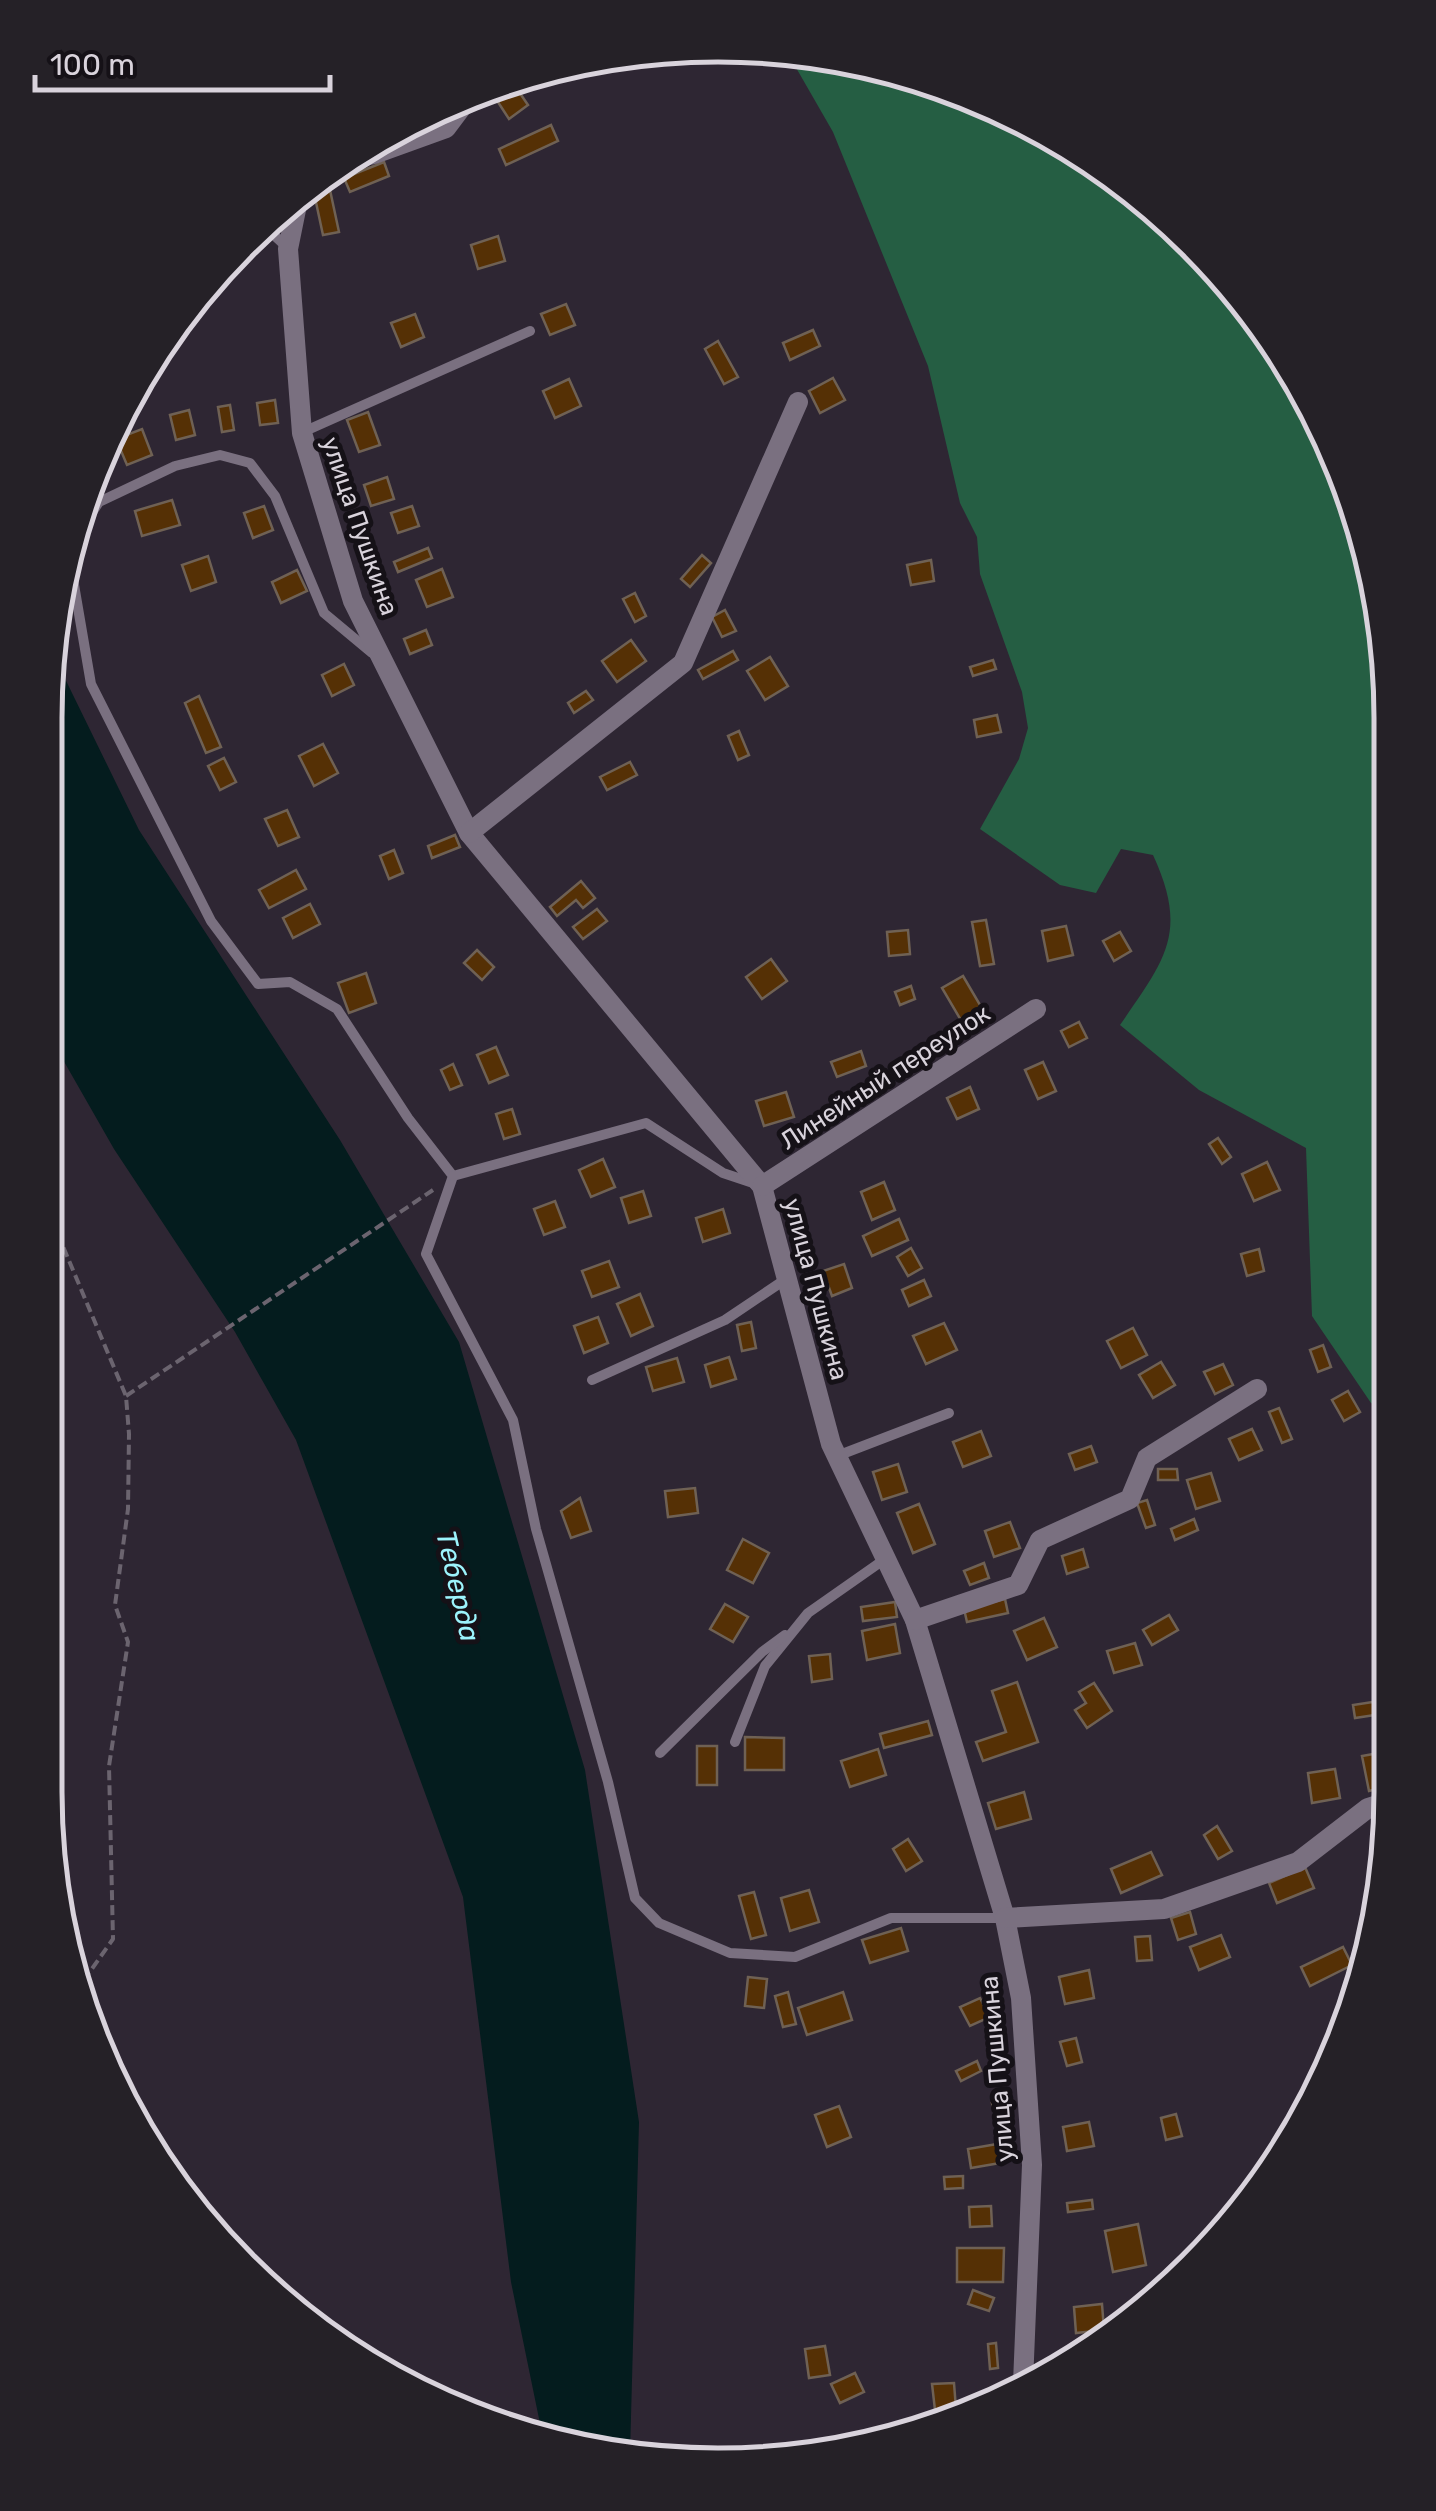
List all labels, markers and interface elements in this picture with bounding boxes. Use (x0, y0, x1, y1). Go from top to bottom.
scale bar (35, 30, 330, 92)
text: 100 m (50, 47, 135, 83)
street label: улица Пушкина (316, 433, 404, 619)
street label: Линейный переулок (775, 998, 995, 1156)
street label: улица Пушкина (778, 1195, 854, 1383)
water label: Теберда (429, 1527, 487, 1645)
street label: улица Пушкина (974, 1975, 1020, 2163)

